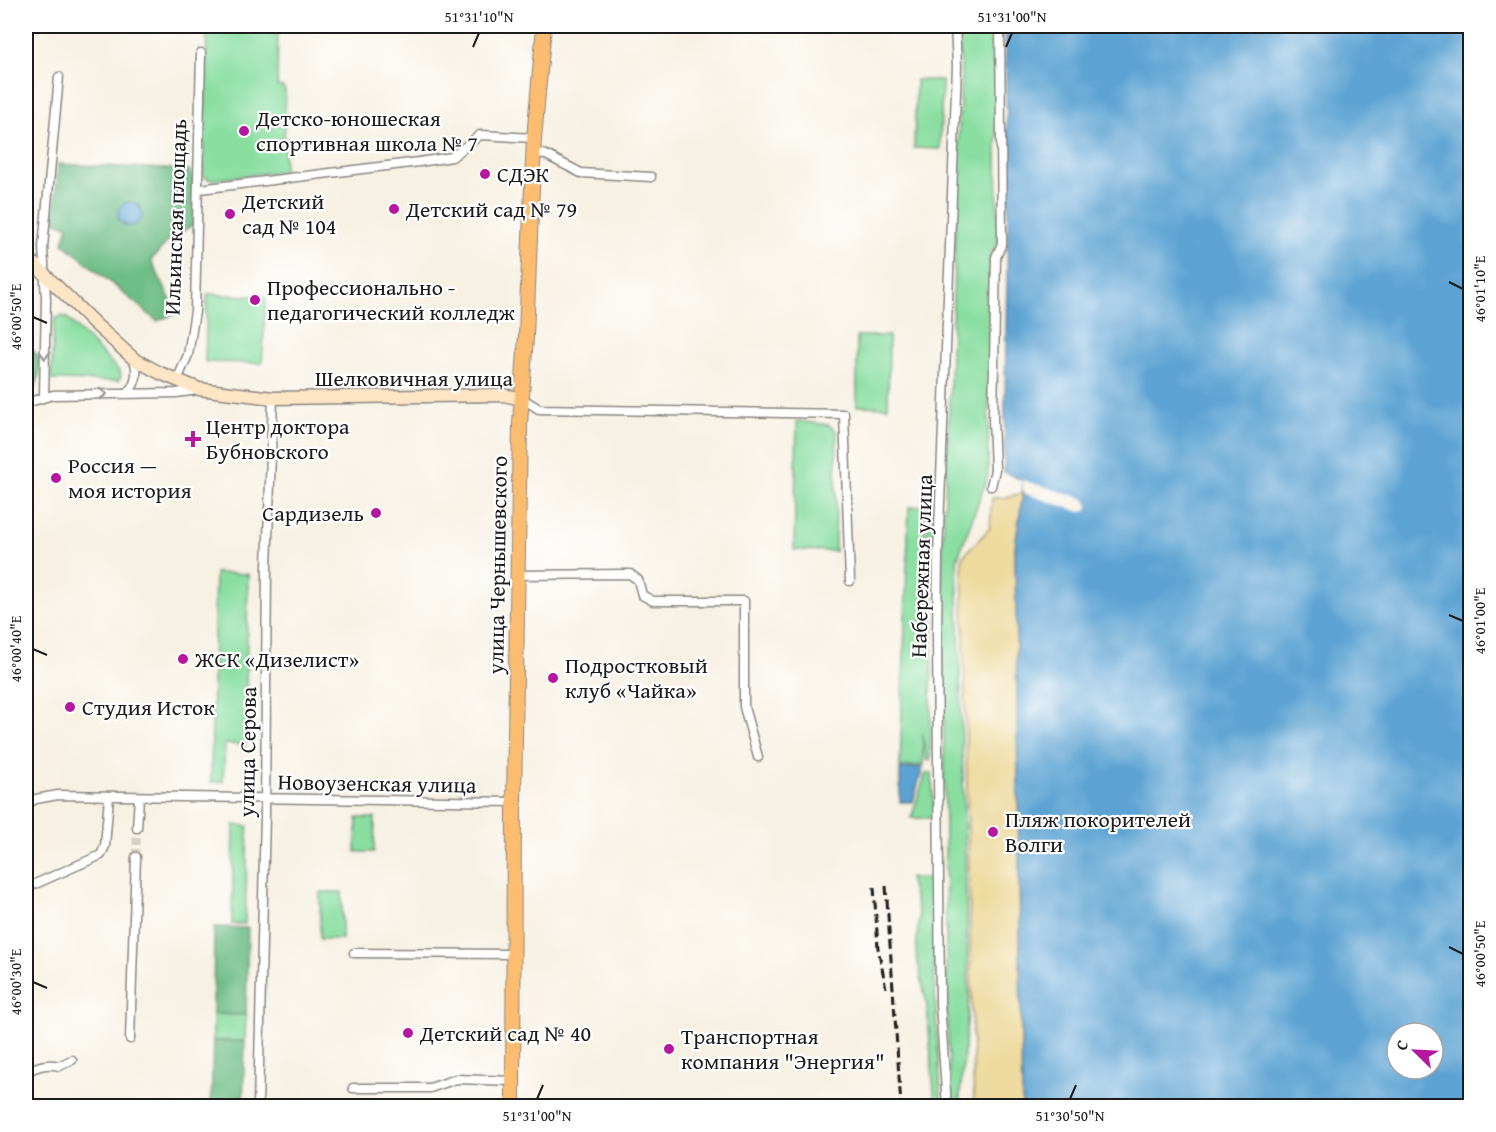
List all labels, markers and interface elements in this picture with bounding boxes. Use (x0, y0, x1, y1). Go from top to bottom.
text: 51°31'10"N (445, 6, 514, 27)
text: 51°31'00"N (978, 6, 1047, 27)
place label: Детско-юношеская спортивная школа № 7 (255, 102, 478, 159)
street label: Ильинская площадь (156, 118, 194, 316)
marker: Детско-юношеская спортивная школа № 7 (237, 124, 251, 138)
place label: СДЭК (497, 158, 550, 190)
marker: СДЭК (478, 167, 492, 181)
place label: Детский сад № 104 (241, 185, 336, 242)
place label: Детский сад № 79 (405, 193, 577, 225)
marker: Детский сад № 79 (387, 202, 401, 216)
marker: Детский сад № 104 (223, 207, 237, 221)
text: 46°01'10"E (1469, 255, 1490, 322)
place label: Профессионально - педагогический колледж (267, 271, 516, 328)
text: 46°00'50"E (5, 283, 26, 350)
marker: Профессионально - педагогический колледж (248, 293, 262, 307)
one-way arrow (39, 350, 51, 359)
street label: Шелковичная улица (315, 362, 513, 394)
one-way arrow (98, 388, 107, 400)
place label: Центр доктора Бубновского (206, 410, 350, 467)
marker: Центр доктора Бубновского (184, 430, 202, 448)
place label: Россия — моя история (68, 449, 192, 506)
street label: улица Чернышевского (479, 455, 515, 676)
marker: Россия — моя история (49, 471, 63, 485)
street label: Набережная улица (902, 473, 940, 658)
place label: Сардизель (262, 497, 364, 529)
marker: Сардизель (369, 506, 383, 520)
text: 46°01'00"E (1469, 587, 1490, 654)
text: 46°00'40"E (5, 615, 26, 682)
place label: ЖСК «Дизелист» (194, 643, 359, 675)
place label: Подростковый клуб «Чайка» (565, 649, 708, 706)
marker: ЖСК «Дизелист» (176, 652, 190, 666)
marker: Подростковый клуб «Чайка» (546, 671, 560, 685)
street label: улица Серова (230, 686, 264, 819)
place label: Студия Исток (82, 691, 215, 723)
marker: Студия Исток (63, 700, 77, 714)
street label: Новоузенская улица (277, 765, 477, 801)
place label: Пляж покорителей Волги (1005, 803, 1191, 860)
marker: Пляж покорителей Волги (986, 825, 1000, 839)
text: 46°00'50"E (1469, 920, 1490, 987)
text: 46°00'30"E (5, 948, 26, 1015)
place label: Детский сад № 40 (419, 1017, 591, 1049)
place label: Транспортная компания "Энергия" (681, 1020, 885, 1077)
north arrow (1385, 1021, 1445, 1081)
marker: Детский сад № 40 (401, 1026, 415, 1040)
text: С (1388, 1036, 1414, 1054)
marker: Транспортная компания "Энергия" (662, 1042, 676, 1056)
text: 51°31'00"N (503, 1105, 572, 1126)
text: 51°30'50"N (1036, 1105, 1105, 1126)

